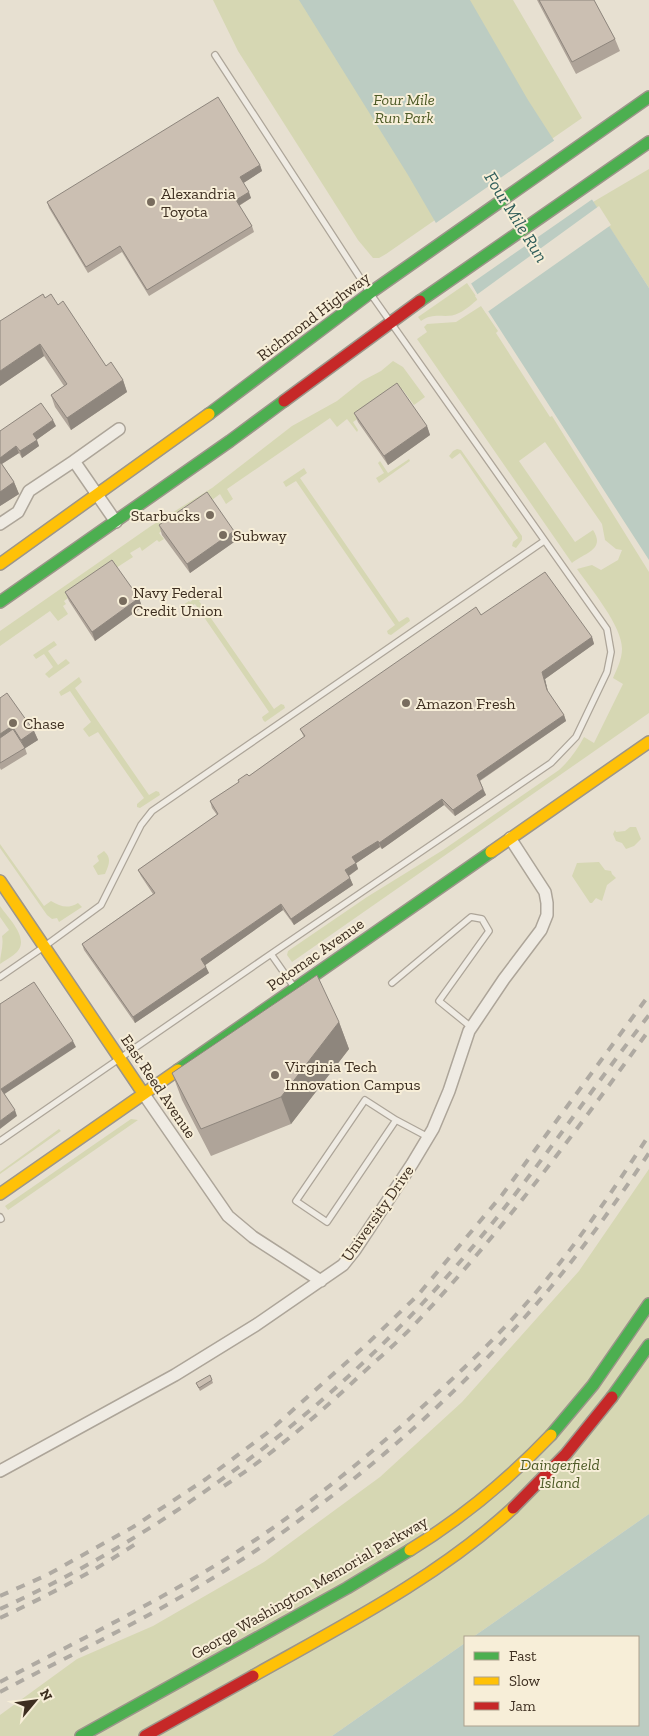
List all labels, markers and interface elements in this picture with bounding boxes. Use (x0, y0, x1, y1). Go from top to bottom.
park label: Four Mile Run Park (373, 90, 435, 127)
water label: Four Mile Run (479, 168, 553, 266)
place label: Alexandria Toyota (161, 184, 236, 221)
marker: Alexandria Toyota (145, 196, 157, 208)
street label: Richmond Highway (253, 267, 374, 365)
place label: Starbucks (131, 506, 200, 525)
marker: Starbucks (204, 509, 216, 521)
place label: Subway (233, 526, 288, 545)
marker: Subway (217, 529, 229, 541)
place label: Navy Federal Credit Union (133, 583, 223, 620)
marker: Navy Federal Credit Union (117, 595, 129, 607)
place label: Amazon Fresh (416, 694, 516, 713)
marker: Amazon Fresh (400, 697, 412, 709)
place label: Chase (23, 714, 65, 733)
marker: Chase (7, 717, 19, 729)
street label: Potomac Avenue (263, 914, 367, 995)
street label: East Reed Avenue (117, 1031, 200, 1142)
place label: Virginia Tech Innovation Campus (284, 1057, 420, 1094)
marker: Virginia Tech Innovation Campus (269, 1069, 281, 1081)
street label: University Drive (337, 1161, 418, 1265)
park label: Daingerfield Island (520, 1455, 600, 1492)
street label: George Washington Memorial Parkway (188, 1511, 432, 1663)
legend (464, 1636, 639, 1726)
text: Fast (509, 1647, 537, 1665)
text: Slow (509, 1672, 541, 1690)
north arrow (10, 1676, 60, 1726)
text: N (36, 1686, 56, 1704)
text: Jam (509, 1697, 536, 1715)

